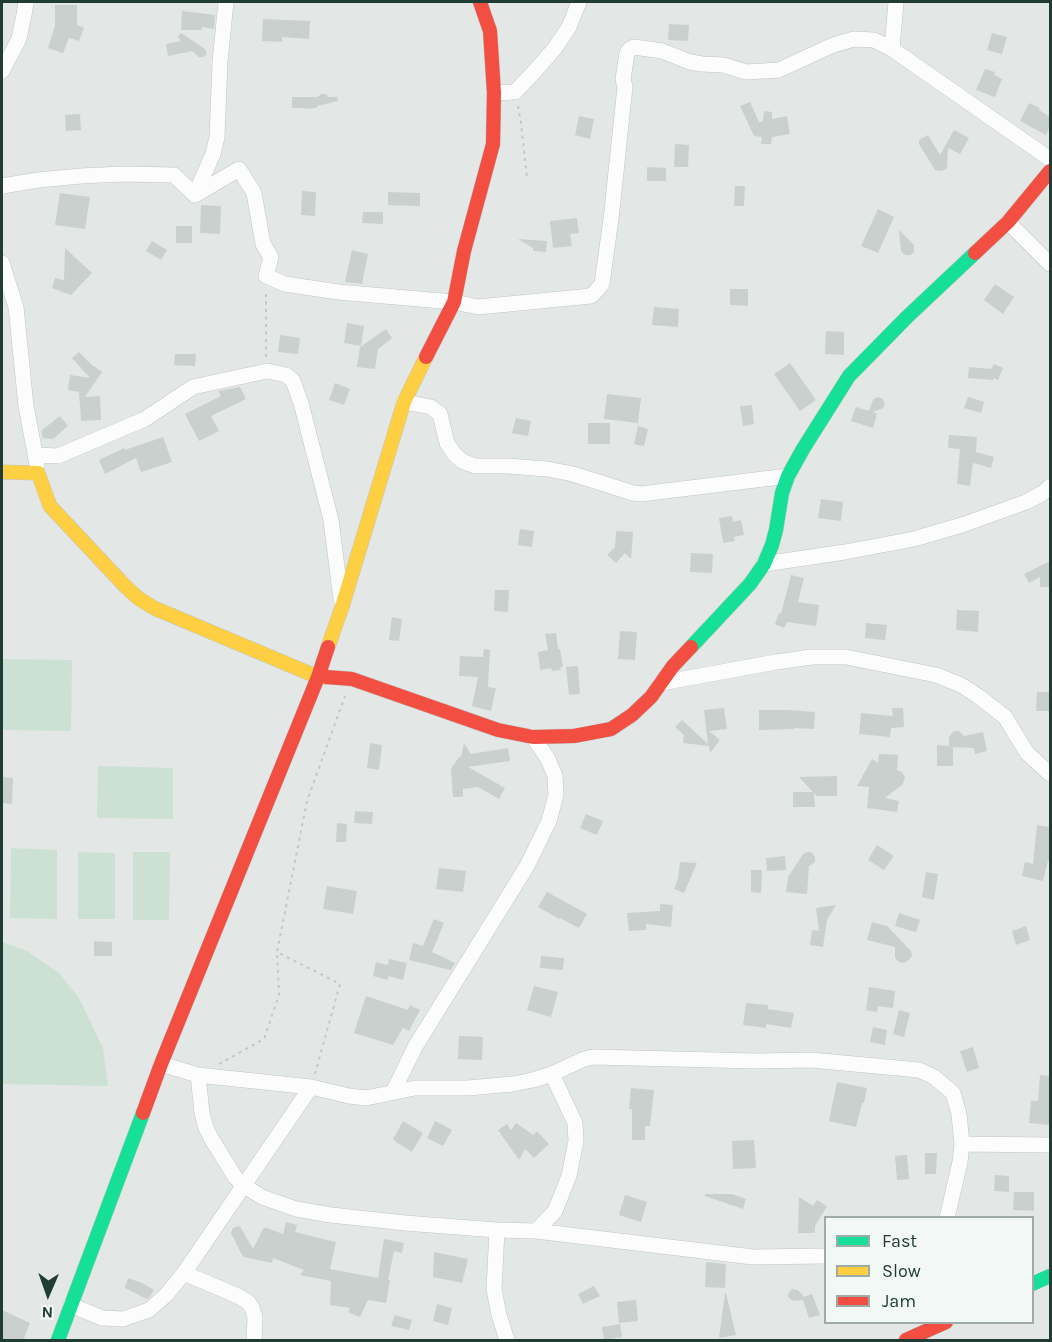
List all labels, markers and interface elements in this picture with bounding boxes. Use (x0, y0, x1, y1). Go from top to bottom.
legend (824, 1216, 1034, 1324)
text: Fast (882, 1230, 917, 1252)
text: Slow (882, 1260, 921, 1282)
north arrow (18, 1264, 78, 1324)
text: Jam (882, 1290, 916, 1312)
text: N (41, 1303, 53, 1322)

